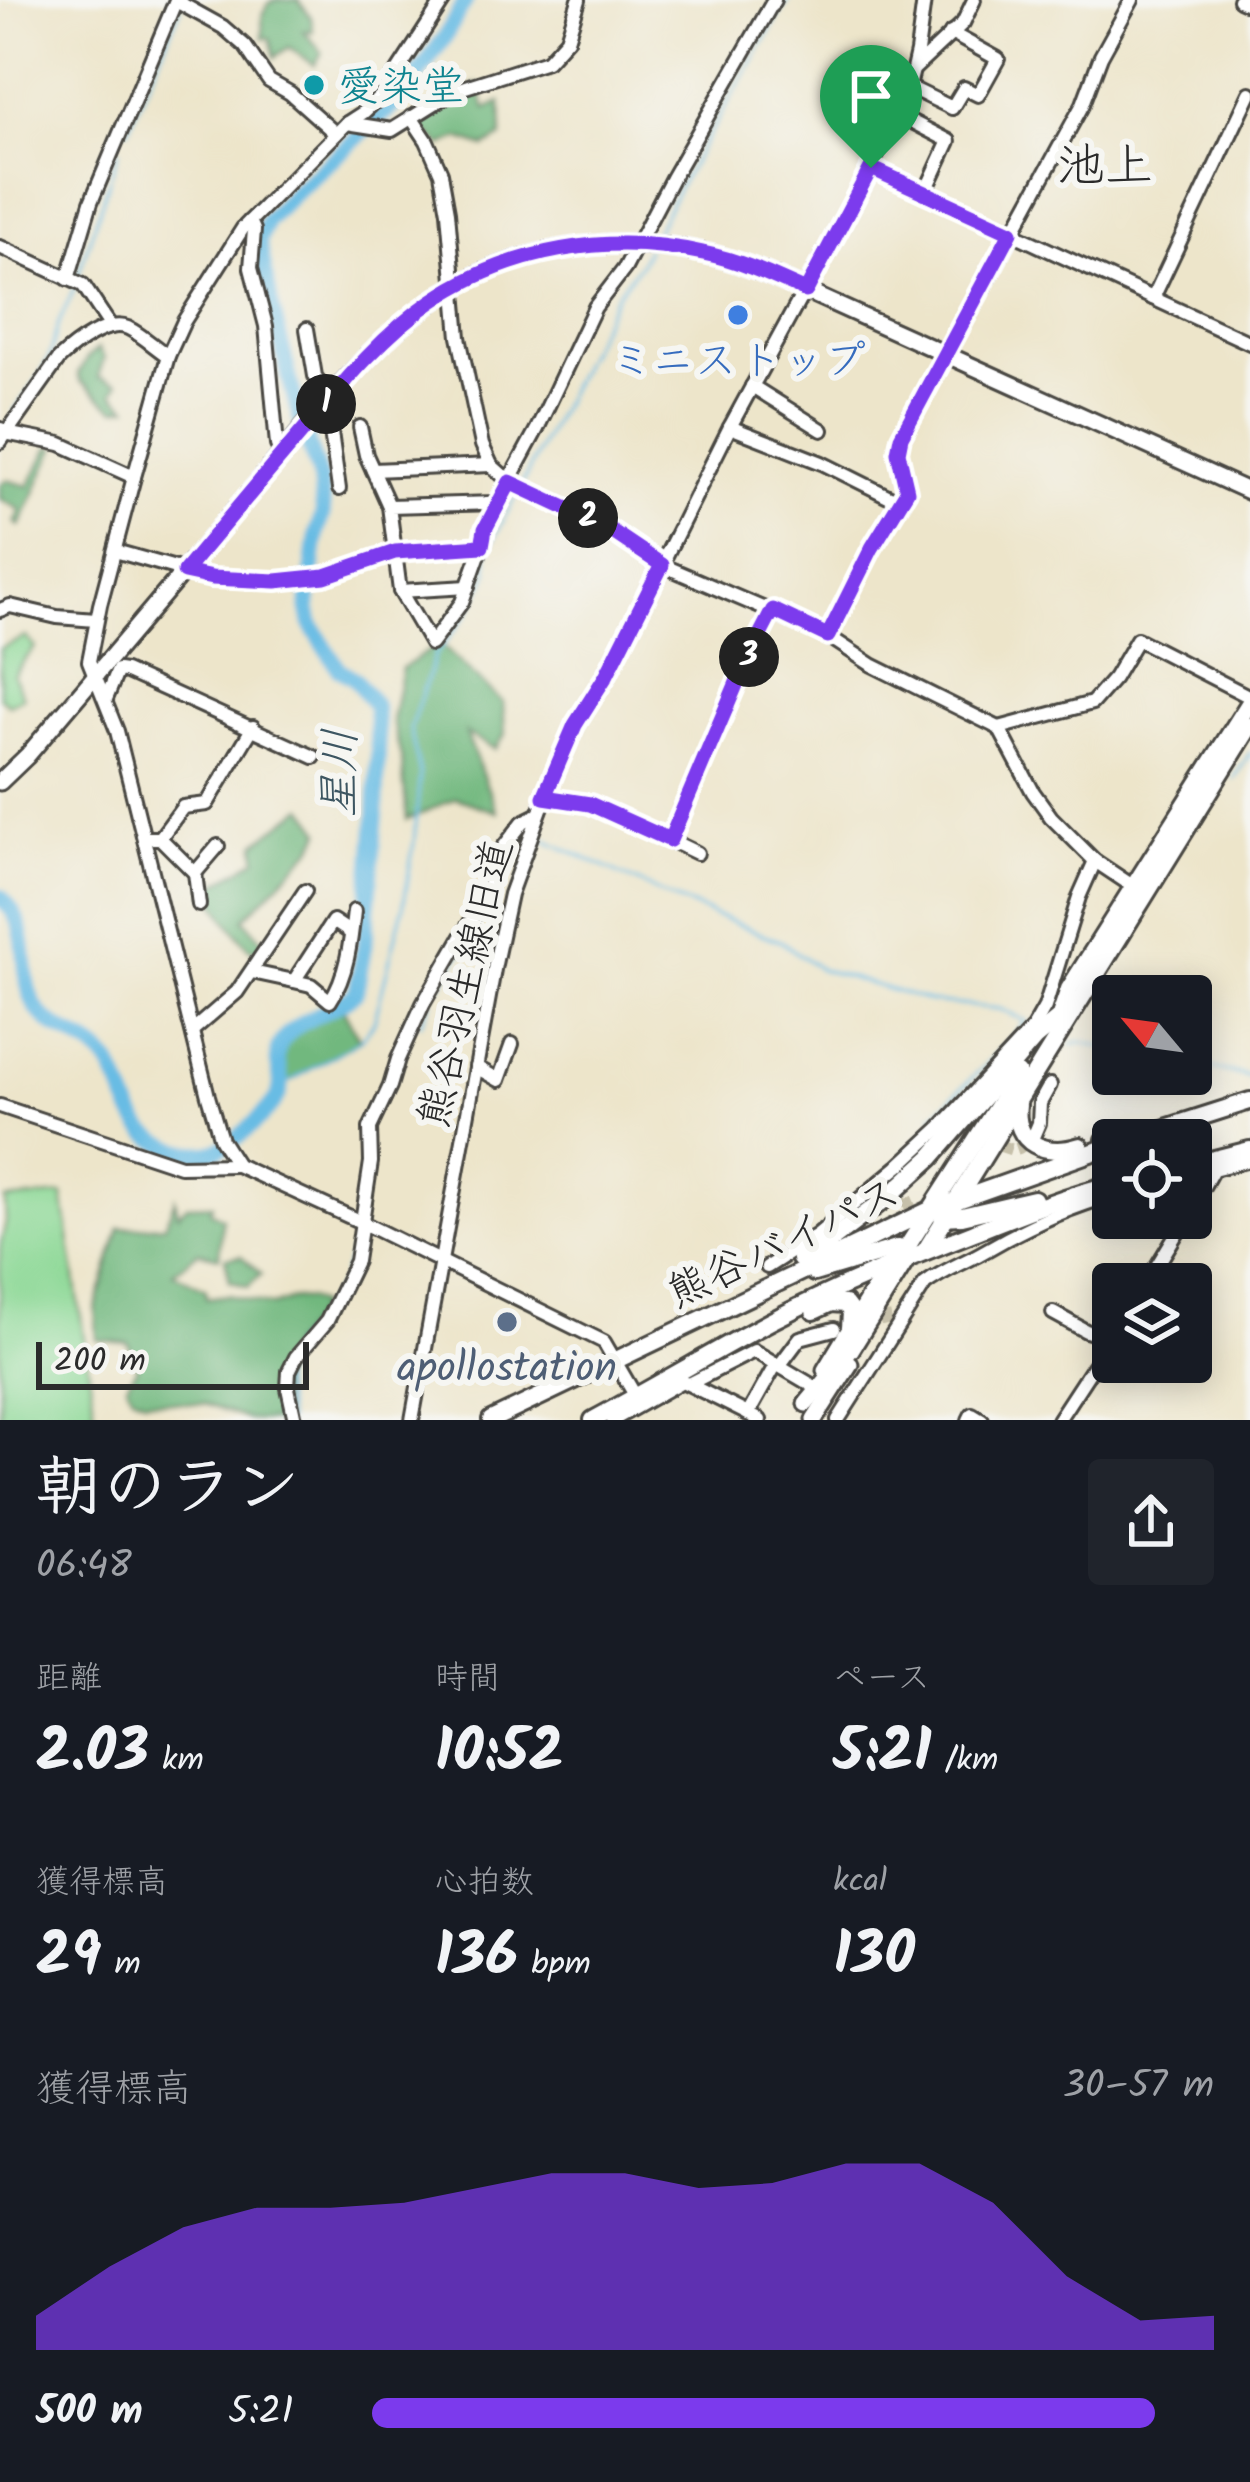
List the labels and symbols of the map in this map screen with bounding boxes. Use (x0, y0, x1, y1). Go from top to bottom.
pin (820, 45, 922, 168)
place label: 愛染堂 (338, 55, 464, 122)
marker: 愛染堂 (301, 72, 327, 98)
district label: 池上 (1057, 130, 1153, 206)
marker: ミニストップ (725, 302, 751, 328)
place label: ミニストップ (610, 329, 866, 396)
pin: 1 (296, 374, 356, 434)
pin: 2 (558, 488, 618, 548)
pin: 3 (719, 627, 779, 687)
water label: 星川 (305, 727, 379, 819)
street label: 熊谷羽生線旧道 (402, 833, 533, 1135)
north arrow (1092, 975, 1212, 1095)
street label: 熊谷バイパス (657, 1161, 912, 1328)
marker: apollostation (494, 1309, 520, 1335)
scale bar (36, 1336, 309, 1389)
place label: apollostation (397, 1336, 617, 1403)

